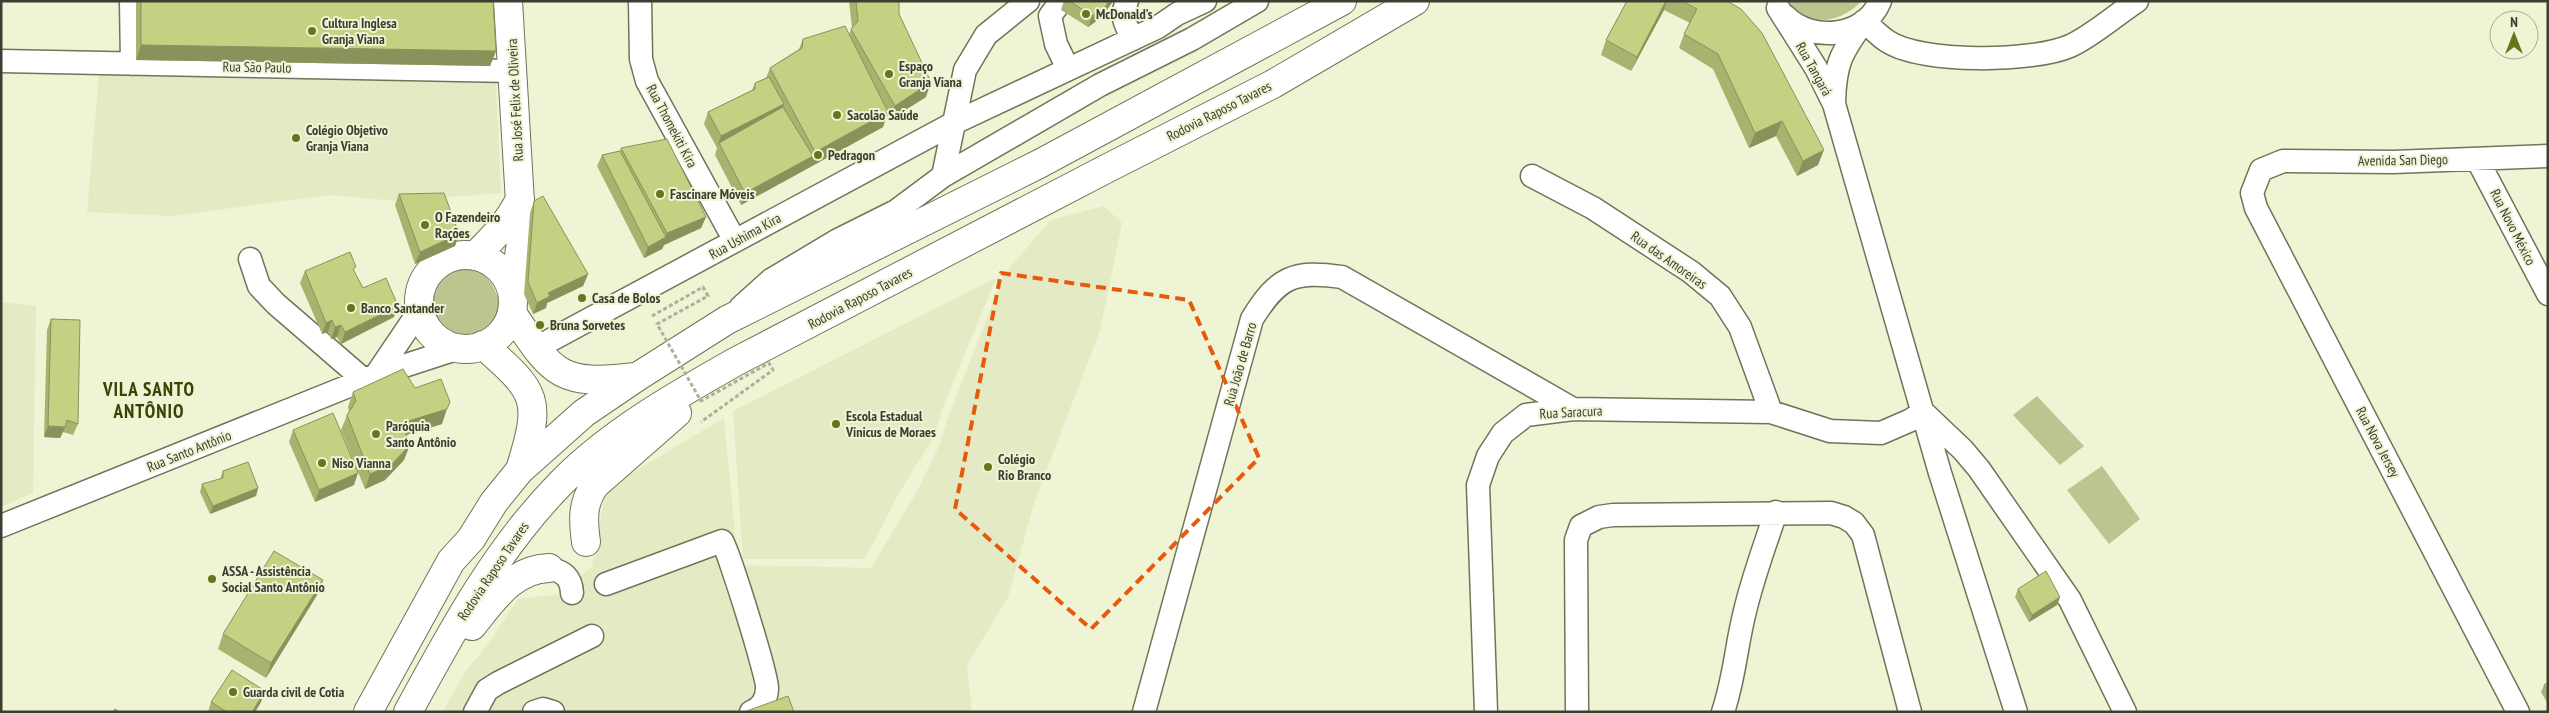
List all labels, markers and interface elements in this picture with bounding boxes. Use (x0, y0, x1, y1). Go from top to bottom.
place label: McDonald's (1096, 5, 1153, 23)
marker: McDonald's (1080, 8, 1092, 20)
north arrow (2489, 10, 2539, 60)
text: N (2510, 13, 2518, 31)
place label: Cultura Inglesa Granja Viana (322, 14, 397, 48)
marker: Cultura Inglesa Granja Viana (306, 25, 318, 37)
street label: Rua José Felix de Oliveira (503, 38, 527, 162)
street label: Rua Tangará (1792, 39, 1836, 99)
street label: Rua São Paulo (222, 57, 292, 77)
place label: Espaço Granja Viana (899, 57, 962, 91)
marker: Espaço Granja Viana (883, 68, 895, 80)
street label: Rodovia Raposo Tavares (1164, 77, 1275, 145)
street label: Rua Thomekiti Kira (642, 81, 702, 171)
place label: Sacolão Saúde (847, 106, 919, 124)
marker: Sacolão Saúde (831, 109, 843, 121)
place label: Colégio Objetivo Granja Viana (306, 121, 388, 155)
marker: Colégio Objetivo Granja Viana (290, 132, 302, 144)
place label: Pedragon (828, 146, 875, 164)
marker: Pedragon (812, 149, 824, 161)
street label: Avenida San Diego (2358, 150, 2448, 170)
place label: Fascinare Móveis (670, 185, 755, 203)
street label: Rua Novo México (2486, 186, 2540, 268)
marker: Fascinare Móveis (654, 188, 666, 200)
place label: O Fazendeiro Rações (435, 208, 500, 242)
street label: Rua Ushima Kira (706, 209, 784, 263)
marker: O Fazendeiro Rações (419, 219, 431, 231)
street label: Rua das Amoreiras (1627, 227, 1711, 293)
street label: Rodovia Raposo Tavares (805, 263, 915, 333)
place label: Casa de Bolos (592, 289, 660, 307)
marker: Casa de Bolos (576, 292, 588, 304)
place label: Banco Santander (361, 299, 445, 317)
marker: Banco Santander (345, 302, 357, 314)
place label: Bruna Sorvetes (550, 316, 625, 334)
marker: Bruna Sorvetes (534, 319, 546, 331)
street label: Rua João de Barro (1219, 320, 1261, 408)
district label: VILA SANTO ANTÔNIO (102, 377, 195, 423)
street label: Rua Saracura (1539, 401, 1603, 423)
street label: Rua Nova Jersey (2352, 404, 2404, 481)
place label: Escola Estadual Vinicus de Moraes (845, 407, 936, 441)
place label: Paróquia Santo Antônio (386, 417, 456, 451)
marker: Escola Estadual Vinicus de Moraes (830, 418, 842, 430)
street label: Rua Santo Antônio (144, 426, 234, 476)
marker: Paróquia Santo Antônio (370, 428, 382, 440)
place label: Colégio Rio Branco (998, 450, 1051, 484)
place label: Niso Vianna (332, 454, 391, 472)
marker: Niso Vianna (316, 457, 328, 469)
marker: Colégio Rio Branco (982, 461, 994, 473)
street label: Rodovia Raposo Tavares (453, 518, 533, 624)
place label: ASSA - Assistência Social Santo Antônio (221, 562, 325, 596)
marker: ASSA - Assistência Social Santo Antônio (206, 573, 218, 585)
place label: Guarda civil de Cotia (243, 683, 344, 701)
marker: Guarda civil de Cotia (227, 686, 239, 698)

